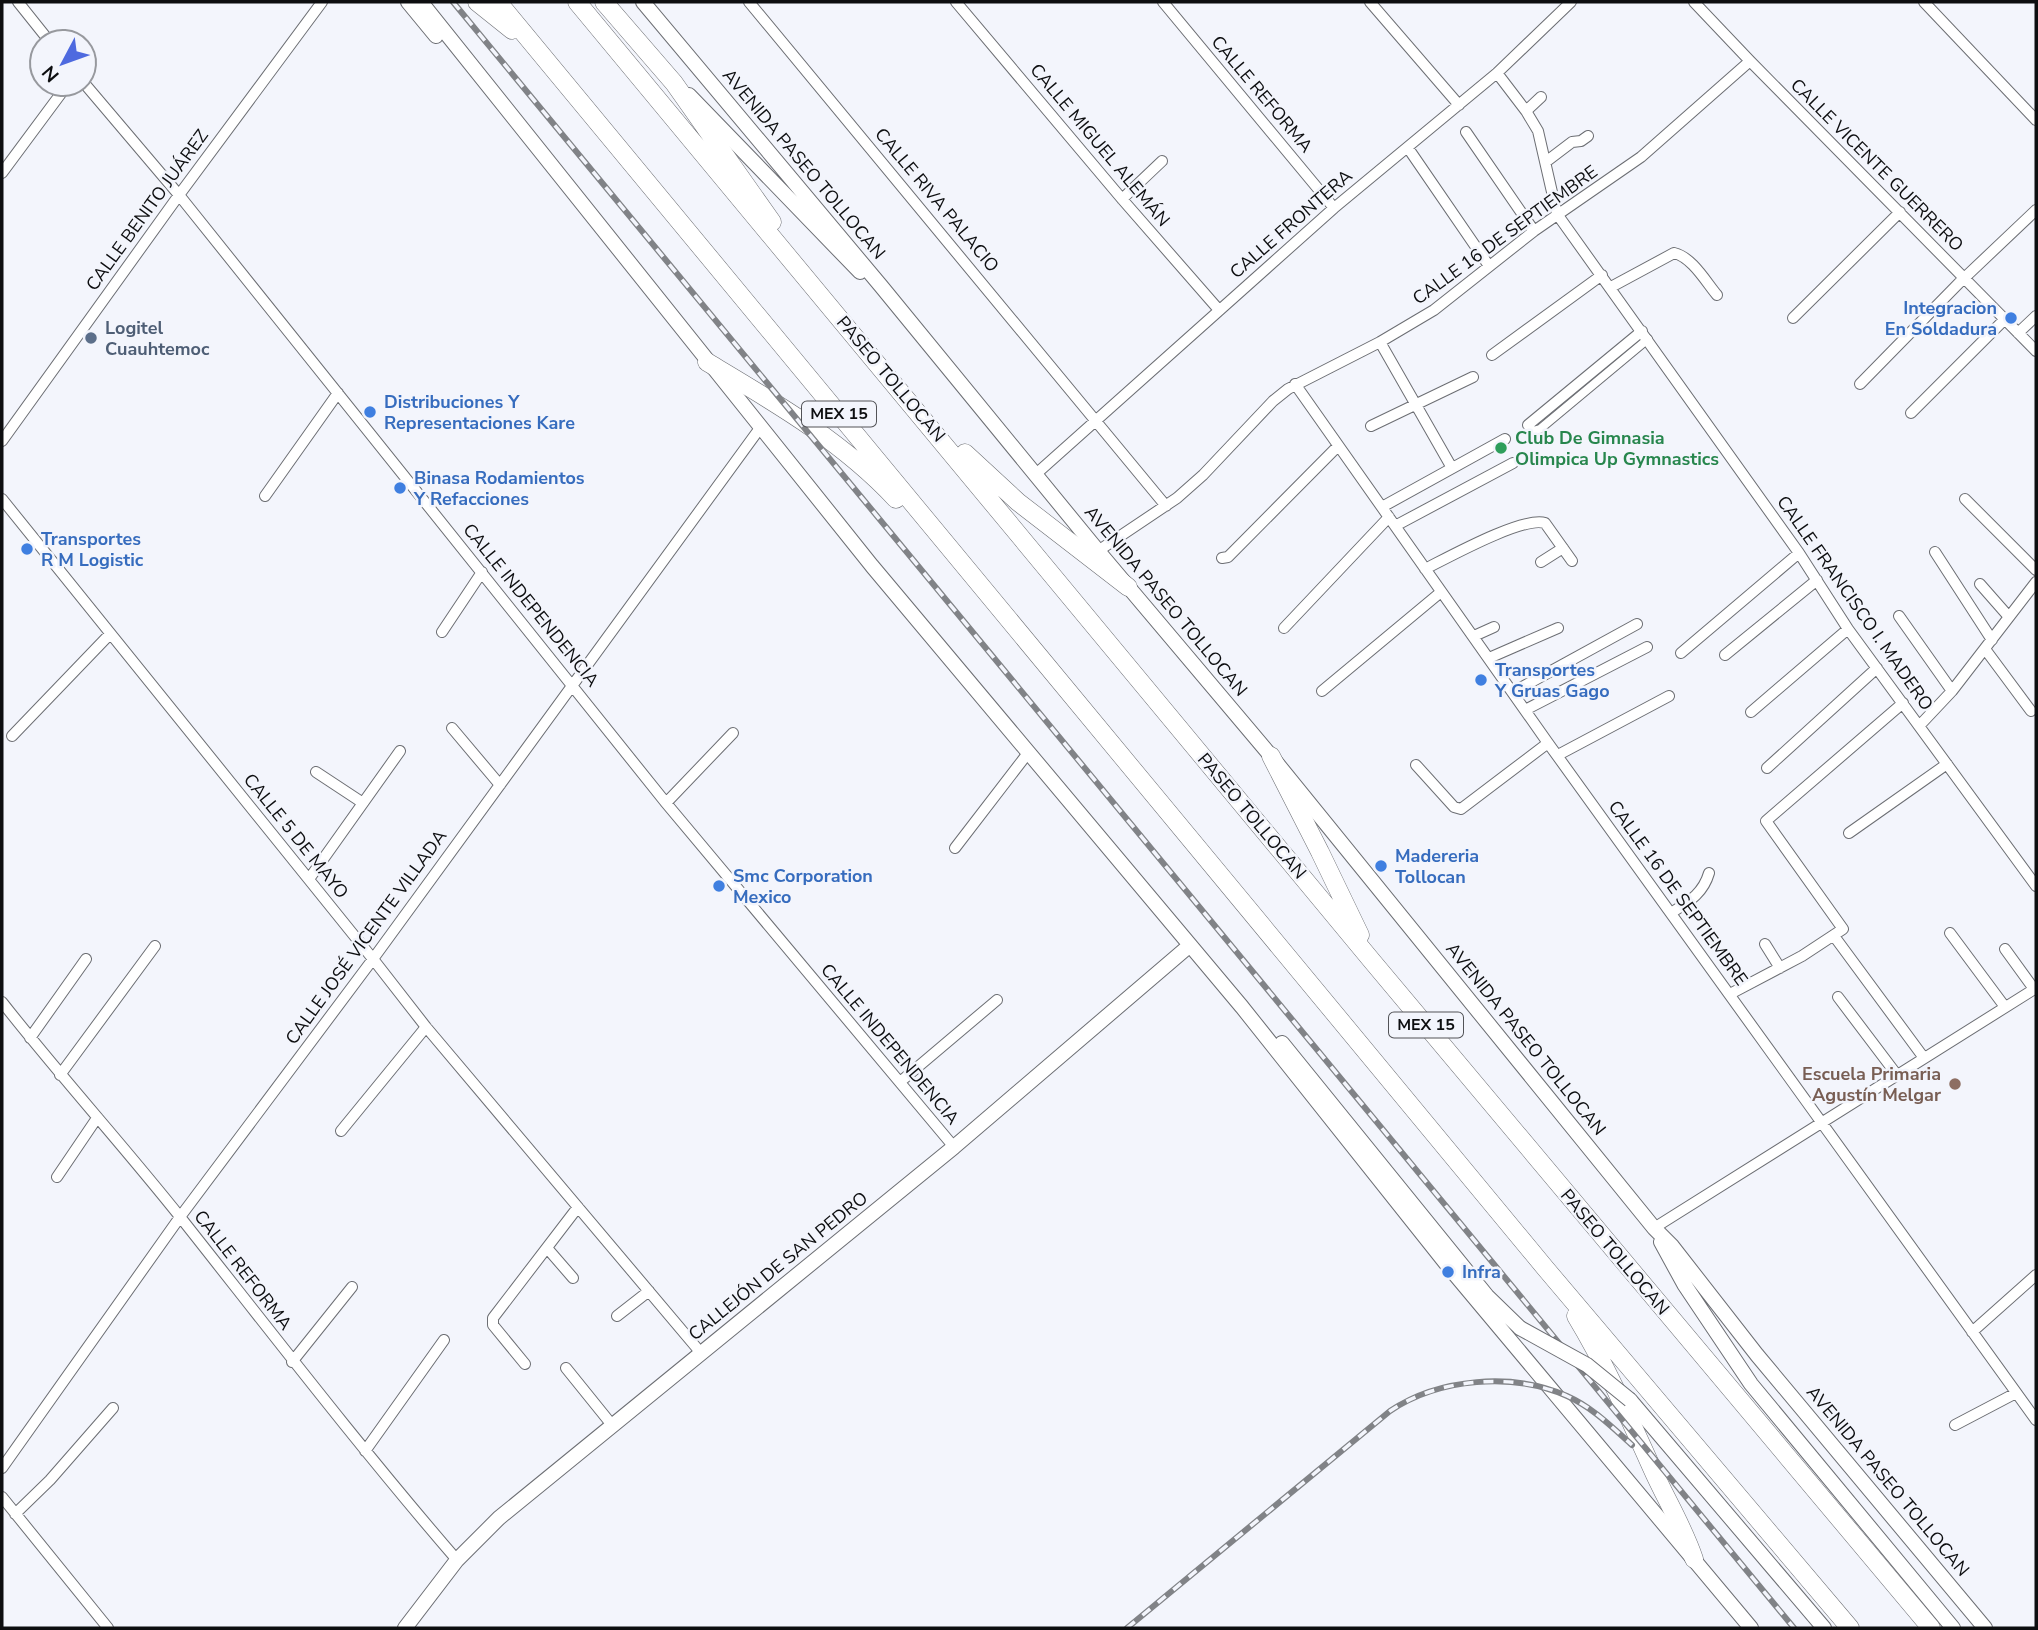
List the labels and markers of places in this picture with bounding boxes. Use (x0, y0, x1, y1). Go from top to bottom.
place label: Integracion En Soldadura (1885, 296, 1997, 341)
marker: Integracion En Soldadura (2003, 310, 2019, 326)
place label: Logitel Cuauhtemoc (105, 316, 210, 361)
marker: Logitel Cuauhtemoc (83, 330, 99, 346)
place label: Distribuciones Y Representaciones Kare (384, 390, 575, 435)
marker: Distribuciones Y Representaciones Kare (362, 404, 378, 420)
place label: Club De Gimnasia Olimpica Up Gymnastics (1515, 426, 1719, 471)
marker: Club De Gimnasia Olimpica Up Gymnastics (1493, 440, 1509, 456)
place label: Binasa Rodamientos Y Refacciones (413, 466, 585, 511)
marker: Binasa Rodamientos Y Refacciones (392, 480, 408, 496)
place label: Transportes R M Logistic (41, 527, 144, 572)
marker: Transportes R M Logistic (19, 541, 35, 557)
place label: Transportes Y Gruas Gago (1494, 658, 1610, 703)
marker: Transportes Y Gruas Gago (1473, 672, 1489, 688)
place label: Madereria Tollocan (1395, 844, 1479, 889)
marker: Madereria Tollocan (1373, 858, 1389, 874)
place label: Smc Corporation Mexico (733, 864, 873, 909)
marker: Smc Corporation Mexico (711, 878, 727, 894)
place label: Escuela Primaria Agustín Melgar (1802, 1062, 1941, 1107)
marker: Escuela Primaria Agustín Melgar (1947, 1076, 1963, 1092)
place label: Infra (1462, 1260, 1501, 1284)
marker: Infra (1440, 1264, 1456, 1280)

